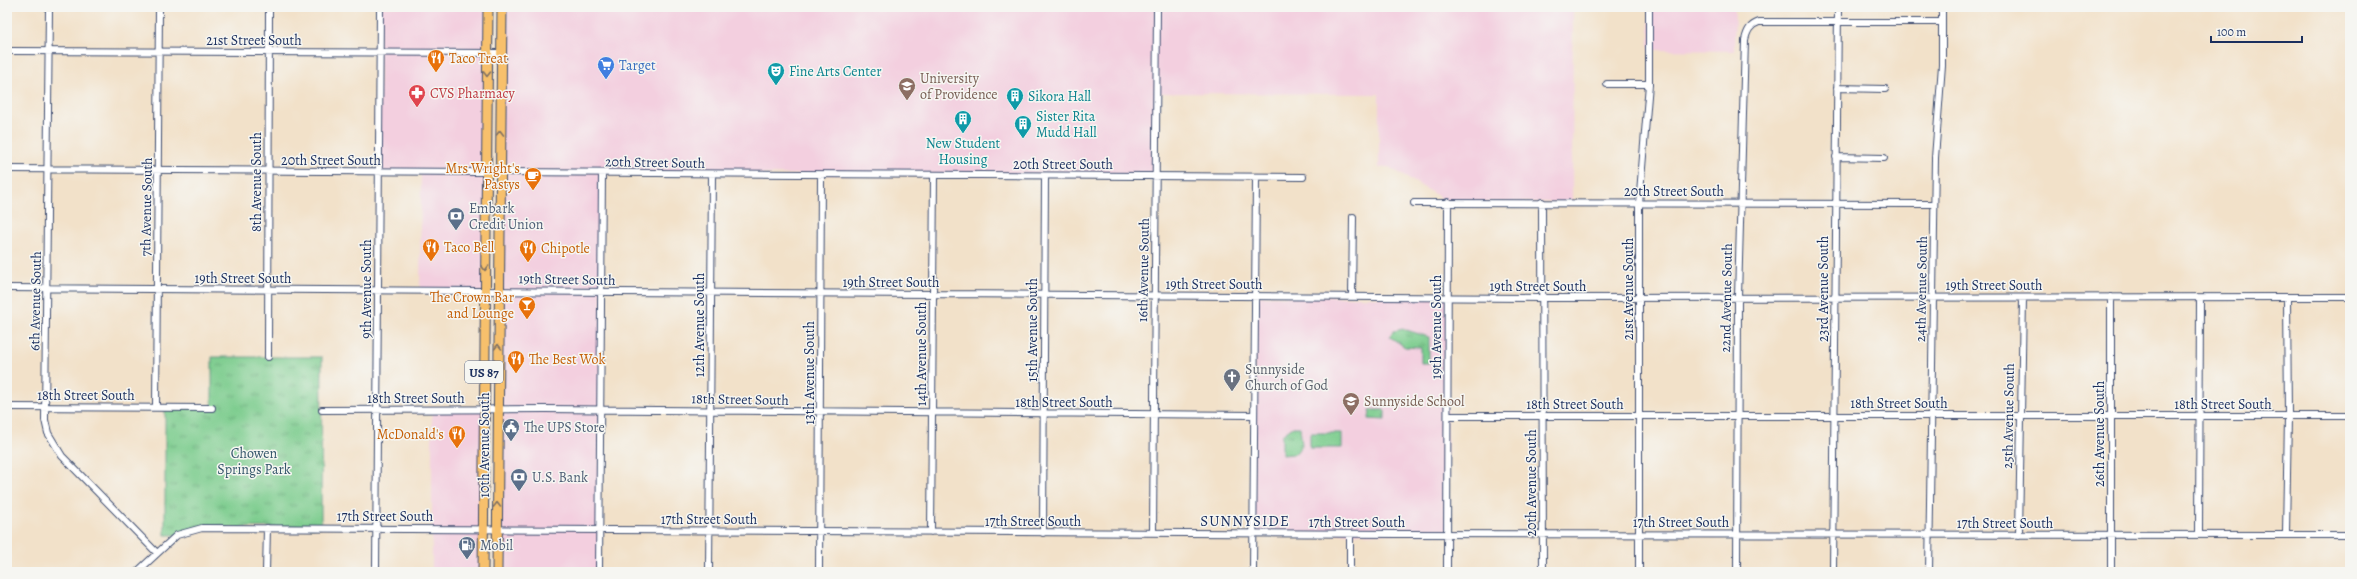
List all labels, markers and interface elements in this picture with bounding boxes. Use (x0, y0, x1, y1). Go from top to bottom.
scale bar (2211, 18, 2302, 44)
text: 100 m (2217, 24, 2246, 40)
street label: 21st Street South (206, 31, 302, 50)
restaurant icon: Taco Treat (426, 48, 446, 73)
place label: Taco Treat (449, 49, 508, 68)
supermarket icon: Target (596, 55, 616, 80)
place label: Target (619, 56, 656, 75)
theatre icon: Fine Arts Center (766, 61, 786, 86)
place label: Fine Arts Center (789, 62, 882, 81)
place label: University of Providence (920, 69, 998, 104)
one-way arrow (483, 71, 492, 77)
school or university icon: University of Providence (897, 76, 917, 101)
pharmacy icon: CVS Pharmacy (407, 83, 427, 108)
place label: CVS Pharmacy (430, 84, 515, 103)
building icon: Sikora Hall (1005, 86, 1025, 111)
place label: Sikora Hall (1028, 87, 1092, 106)
place label: Sister Rita Mudd Hall (1036, 107, 1097, 142)
building icon: New Student Housing (953, 109, 973, 134)
building icon: Sister Rita Mudd Hall (1013, 114, 1033, 139)
one-way arrow (496, 130, 505, 136)
street label: 8th Avenue South (247, 132, 266, 232)
place label: New Student Housing (926, 134, 1001, 169)
street label: 20th Street South (281, 151, 381, 170)
street label: 20th Street South (605, 152, 706, 173)
street label: 20th Street South (1013, 155, 1113, 174)
street label: 7th Avenue South (136, 157, 157, 257)
place label: Mrs Wright's Pastys (446, 159, 520, 194)
cafe icon: Mrs Wright's Pastys (523, 166, 543, 191)
street label: 20th Street South (1624, 182, 1724, 201)
place label: Embark Credit Union (469, 199, 544, 234)
bank icon: Embark Credit Union (446, 206, 466, 231)
street label: 16th Avenue South (1133, 217, 1154, 322)
street label: 23rd Avenue South (1814, 235, 1833, 342)
street label: 24th Avenue South (1911, 235, 1932, 342)
restaurant icon: Taco Bell (421, 237, 441, 262)
street label: 21st Avenue South (1619, 237, 1638, 340)
place label: Taco Bell (444, 238, 495, 257)
restaurant icon: Chipotle (518, 238, 538, 263)
street label: 9th Avenue South (357, 239, 376, 339)
place label: Chipotle (541, 239, 590, 258)
street label: 22nd Avenue South (1716, 243, 1737, 353)
street label: 6th Avenue South (25, 251, 46, 351)
one-way arrow (481, 265, 489, 271)
street label: 19th Street South (194, 269, 292, 288)
street label: 19th Street South (518, 269, 616, 290)
street label: 12th Avenue South (690, 272, 709, 377)
street label: 19th Street South (842, 273, 940, 292)
street label: 19th Avenue South (1427, 274, 1446, 379)
street label: 19th Street South (1165, 275, 1263, 294)
street label: 19th Street South (1945, 276, 2043, 295)
street label: 19th Street South (1489, 277, 1587, 296)
street label: 15th Avenue South (1023, 278, 1042, 382)
place label: The Crown Bar and Lounge (430, 288, 515, 323)
bar icon: The Crown Bar and Lounge (517, 295, 537, 320)
street label: 14th Avenue South (912, 301, 931, 406)
street label: 13th Avenue South (800, 321, 819, 425)
one-way arrow (494, 344, 502, 350)
restaurant icon: The Best Wok (506, 349, 526, 374)
place label: The Best Wok (529, 350, 605, 369)
place label: Sunnyside Church of God (1245, 360, 1329, 395)
road number: US 87 (465, 361, 503, 383)
street label: 25th Avenue South (1998, 362, 2019, 469)
church icon: Sunnyside Church of God (1222, 367, 1242, 392)
street label: 26th Avenue South (2090, 380, 2109, 487)
street label: 18th Street South (37, 386, 135, 405)
street label: 18th Street South (367, 389, 465, 408)
street label: 18th Street South (691, 389, 789, 410)
school or university icon: Sunnyside School (1341, 391, 1361, 416)
street label: 10th Avenue South (475, 392, 494, 498)
place label: Sunnyside School (1364, 392, 1465, 411)
street label: 18th Street South (1015, 393, 1113, 412)
street label: 18th Street South (1850, 394, 1948, 413)
street label: 18th Street South (1526, 395, 1624, 414)
street label: 18th Street South (2174, 395, 2272, 414)
public building icon: The UPS Store (501, 417, 521, 442)
place label: The UPS Store (524, 418, 605, 437)
restaurant icon: McDonald's (447, 424, 467, 449)
place label: McDonald's (377, 425, 444, 444)
street label: 20th Avenue South (1522, 429, 1541, 537)
park label: Chowen Springs Park (217, 444, 291, 479)
bank icon: U.S. Bank (509, 467, 529, 492)
place label: U.S. Bank (532, 468, 588, 487)
one-way arrow (493, 502, 501, 508)
street label: 17th Street South (337, 507, 434, 526)
street label: 17th Street South (661, 510, 758, 529)
district label: SUNNYSIDE (1200, 511, 1290, 531)
street label: 17th Street South (985, 512, 1082, 531)
street label: 17th Street South (1309, 513, 1406, 532)
street label: 17th Street South (1633, 513, 1730, 532)
street label: 17th Street South (1957, 514, 2054, 533)
fuel station icon: Mobil (457, 535, 477, 560)
place label: Mobil (480, 536, 514, 555)

